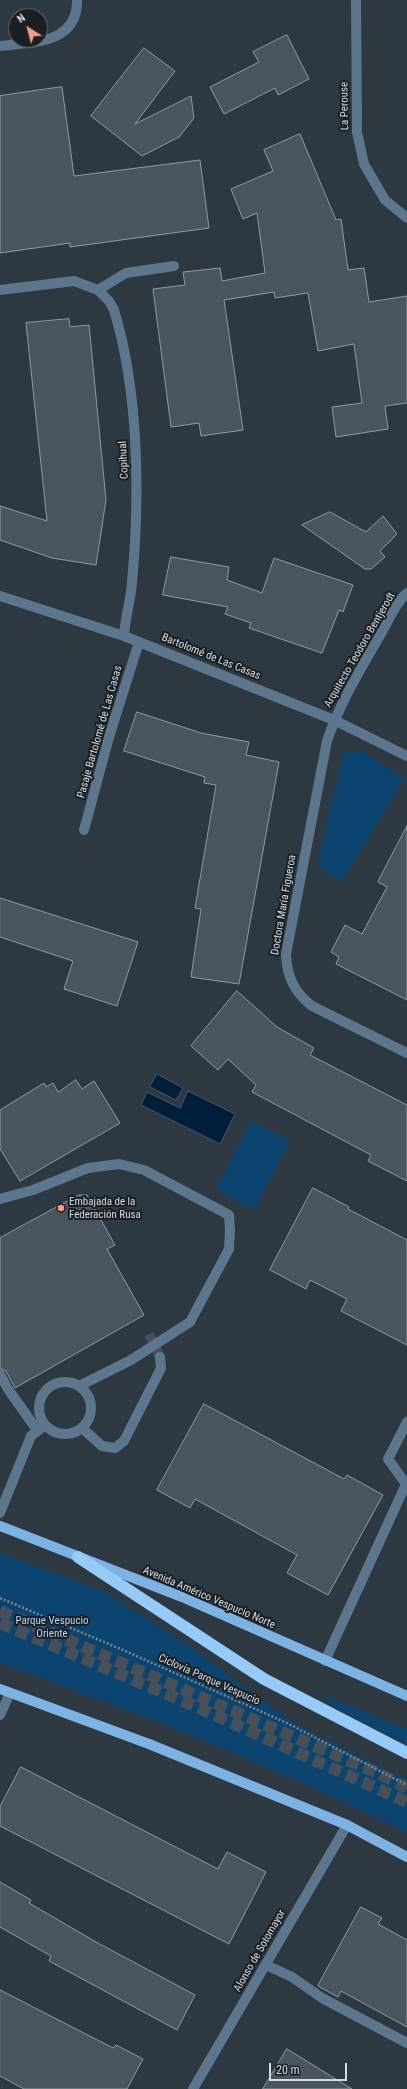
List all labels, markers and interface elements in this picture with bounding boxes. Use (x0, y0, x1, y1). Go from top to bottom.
north arrow (8, 8, 48, 48)
text: N (15, 11, 28, 26)
street label: La Perouse (338, 82, 352, 130)
street label: Copihual (116, 441, 132, 479)
street label: Arquitecto Teodoro Bentjerodt (322, 590, 398, 710)
street label: Bartolomé de Las Casas (160, 631, 262, 683)
street label: Pasaje Bartolomé de Las Casas (75, 664, 125, 800)
street label: Doctora María Figueroa (269, 854, 299, 956)
place label: Embajada de la Federación Rusa (69, 1195, 141, 1221)
marker: Embajada de la Federación Rusa (56, 1203, 66, 1213)
street label: Avenida Américo Vespucio Norte (141, 1564, 277, 1632)
park label: Parque Vespucio Oriente (15, 1614, 89, 1640)
street label: Ciclovía Parque Vespucio (156, 1652, 262, 1708)
street label: Alonso de Sotomayor (231, 1908, 289, 1994)
scale bar (271, 2055, 349, 2081)
text: 20 m (276, 2063, 300, 2077)

